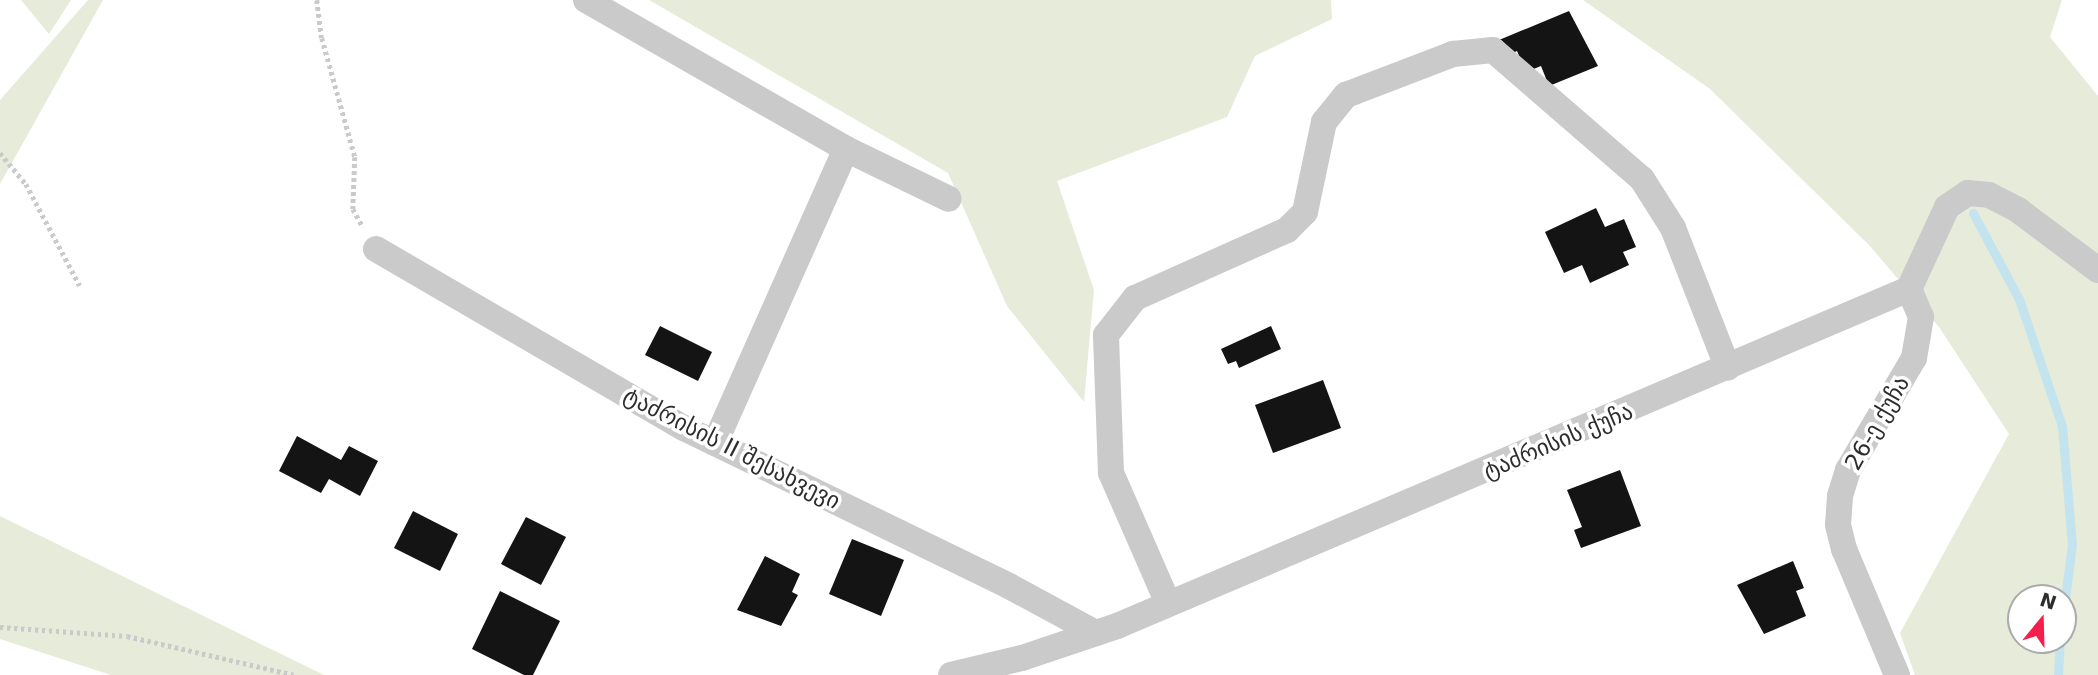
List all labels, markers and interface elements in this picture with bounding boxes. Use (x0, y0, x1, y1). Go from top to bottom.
street label: 26-ე ქუჩა (1839, 371, 1915, 475)
street label: ტაძრისის II შესახვევი (619, 381, 845, 515)
street label: ტაძრისის ქუჩა (1479, 397, 1637, 485)
north arrow (2007, 584, 2077, 654)
text: N (2037, 588, 2059, 614)

